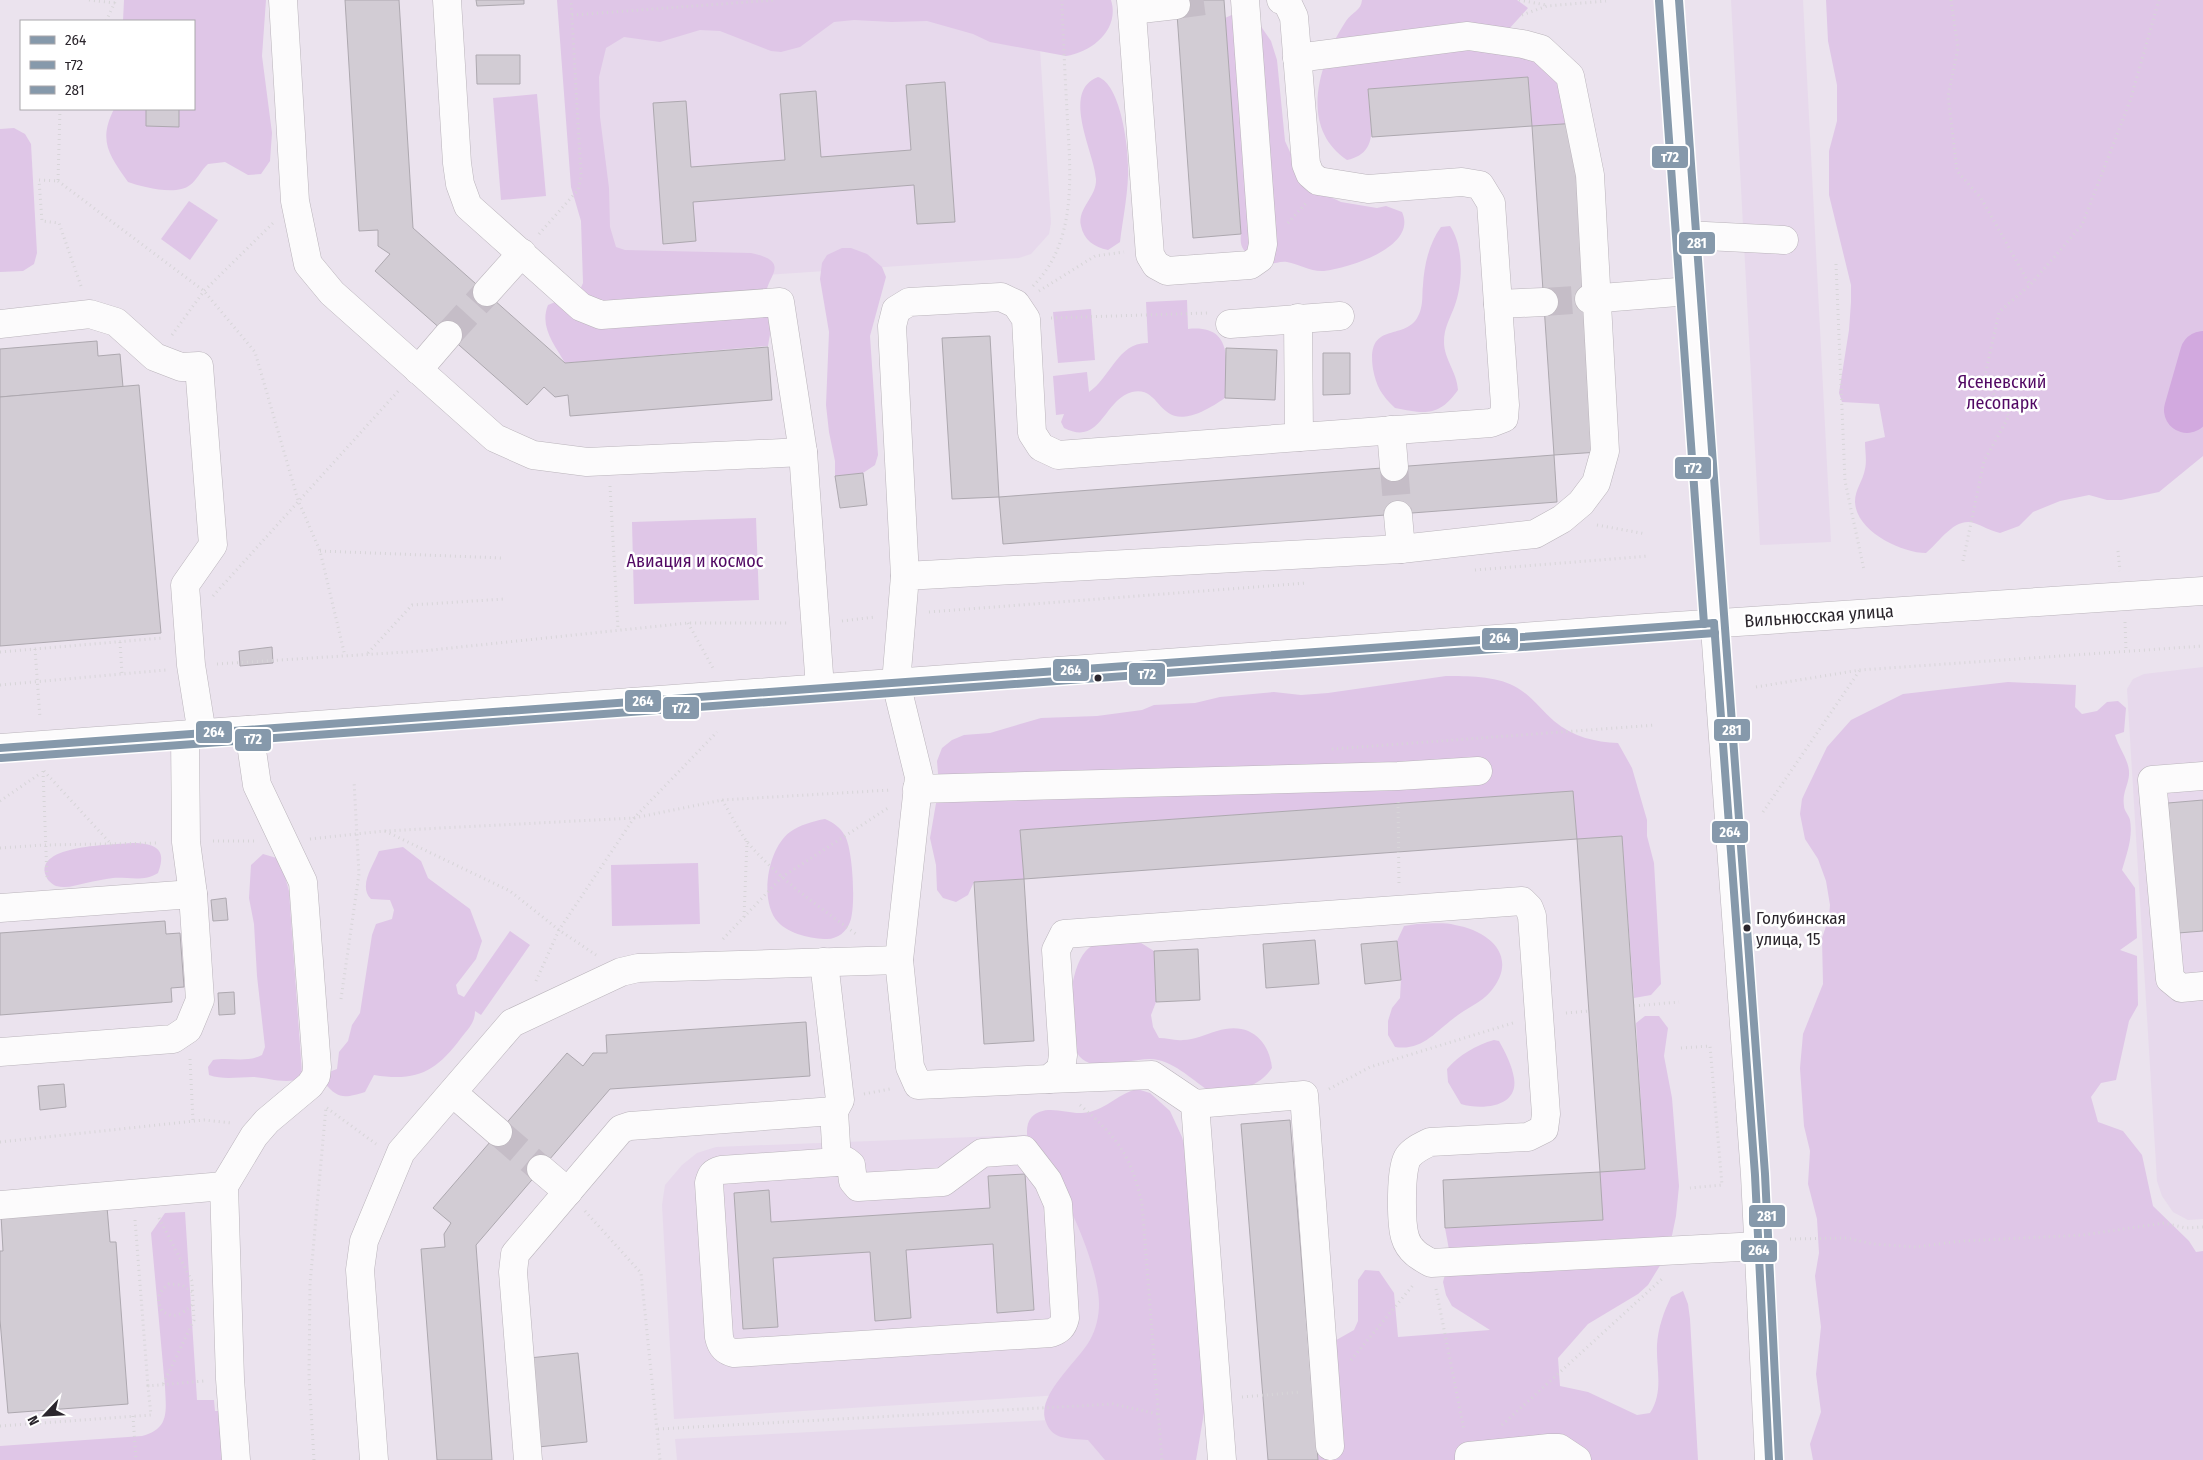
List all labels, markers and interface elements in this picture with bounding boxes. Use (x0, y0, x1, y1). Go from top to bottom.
legend (20, 20, 195, 110)
text: 264 (65, 31, 86, 49)
text: т72 (65, 56, 84, 74)
text: 281 (65, 81, 85, 99)
line badge: т72 (1651, 145, 1689, 169)
text: т72 (1661, 149, 1680, 166)
line badge: 281 (1678, 231, 1716, 255)
text: 281 (1686, 235, 1707, 252)
park label: Ясеневский лесопарк (1957, 371, 2047, 414)
line badge: т72 (1674, 456, 1712, 480)
text: т72 (1684, 460, 1703, 477)
park label: Авиация и космос (627, 550, 764, 572)
street label: Вильнюсская улица (1744, 600, 1895, 632)
line badge: 264 (1481, 627, 1519, 651)
text: 264 (1489, 630, 1511, 647)
line badge: 264 (1052, 658, 1090, 682)
text: 264 (1060, 662, 1082, 679)
line badge: т72 (1128, 662, 1166, 686)
text: т72 (1138, 666, 1157, 683)
unlabelled marker (1093, 673, 1103, 683)
line badge: 264 (624, 689, 662, 713)
text: 264 (632, 693, 654, 710)
line badge: т72 (662, 696, 700, 720)
text: т72 (672, 700, 691, 717)
line badge: 281 (1713, 718, 1751, 742)
line badge: 264 (195, 720, 233, 744)
text: 281 (1721, 722, 1742, 739)
text: 264 (203, 724, 225, 741)
line badge: т72 (234, 728, 272, 752)
text: т72 (244, 731, 263, 748)
line badge: 264 (1711, 820, 1749, 844)
text: 264 (1719, 824, 1741, 841)
place label: Голубинская улица, 15 (1756, 908, 1846, 950)
marker: Голубинская улица, 15 (1742, 923, 1752, 933)
line badge: 281 (1748, 1204, 1786, 1228)
text: 281 (1756, 1208, 1777, 1225)
line badge: 264 (1740, 1239, 1778, 1263)
text: 264 (1748, 1242, 1770, 1259)
north arrow (20, 1390, 70, 1440)
text: N (24, 1413, 43, 1428)

